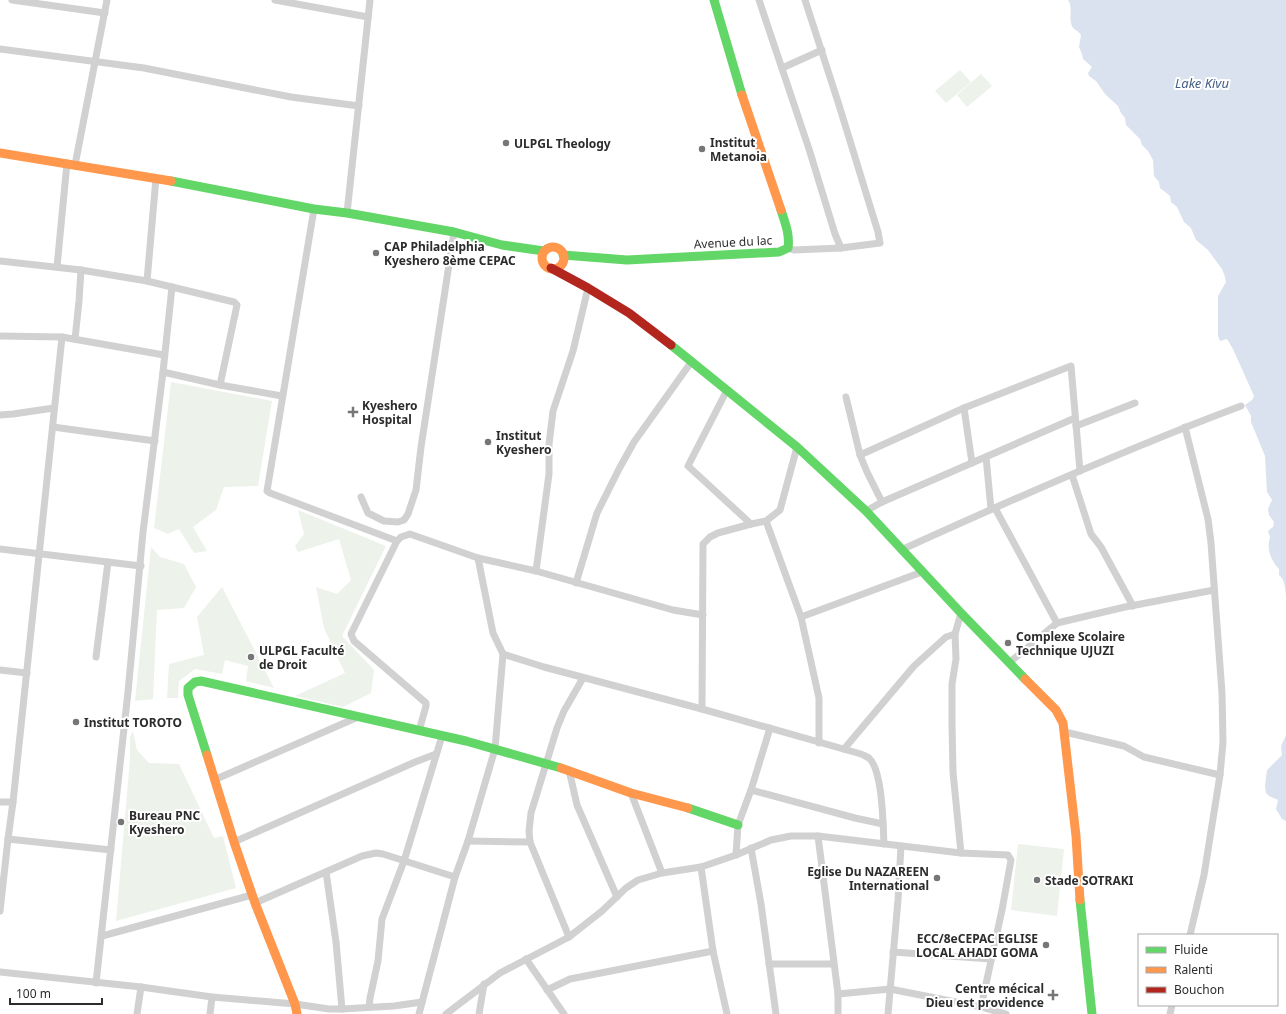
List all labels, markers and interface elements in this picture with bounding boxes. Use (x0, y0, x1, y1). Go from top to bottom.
water label: Lake Kivu (1175, 74, 1229, 92)
place label: Institut Metanoia (710, 134, 767, 165)
place label: ULPGL Theology (514, 135, 611, 152)
marker: ULPGL Theology (501, 138, 511, 148)
marker: Institut Metanoia (697, 144, 707, 154)
street label: Avenue du lac (693, 231, 773, 253)
place label: CAP Philadelphia Kyeshero 8ème CEPAC (384, 238, 516, 269)
marker: CAP Philadelphia Kyeshero 8ème CEPAC (371, 248, 381, 258)
place label: Kyeshero Hospital (362, 397, 418, 428)
marker: Kyeshero Hospital (347, 406, 359, 418)
place label: Institut Kyeshero (496, 427, 552, 458)
marker: Institut Kyeshero (483, 437, 493, 447)
place label: Complexe Scolaire Technique UJUZI (1016, 628, 1125, 659)
marker: Complexe Scolaire Technique UJUZI (1003, 638, 1013, 648)
place label: ULPGL Faculté de Droit (259, 642, 344, 673)
marker: ULPGL Faculté de Droit (246, 652, 256, 662)
place label: Institut TOROTO (84, 714, 182, 731)
marker: Institut TOROTO (71, 717, 81, 727)
place label: Bureau PNC Kyeshero (129, 807, 200, 838)
marker: Bureau PNC Kyeshero (116, 817, 126, 827)
place label: Eglise Du NAZAREEN International (807, 863, 929, 894)
place label: Stade SOTRAKI (1045, 872, 1134, 889)
marker: Eglise Du NAZAREEN International (932, 873, 942, 883)
marker: Stade SOTRAKI (1032, 875, 1042, 885)
place label: ECC/8eCEPAC EGLISE LOCAL AHADI GOMA (916, 930, 1039, 961)
legend (1138, 934, 1278, 1006)
marker: ECC/8eCEPAC EGLISE LOCAL AHADI GOMA (1041, 940, 1051, 950)
text: Fluide (1174, 941, 1208, 958)
text: Ralenti (1174, 961, 1213, 978)
scale bar (10, 980, 102, 1006)
place label: Centre mécical Dieu est providence (926, 980, 1044, 1011)
text: Bouchon (1174, 981, 1224, 998)
text: 100 m (16, 985, 51, 1002)
marker: Centre mécical Dieu est providence (1047, 989, 1059, 1001)

